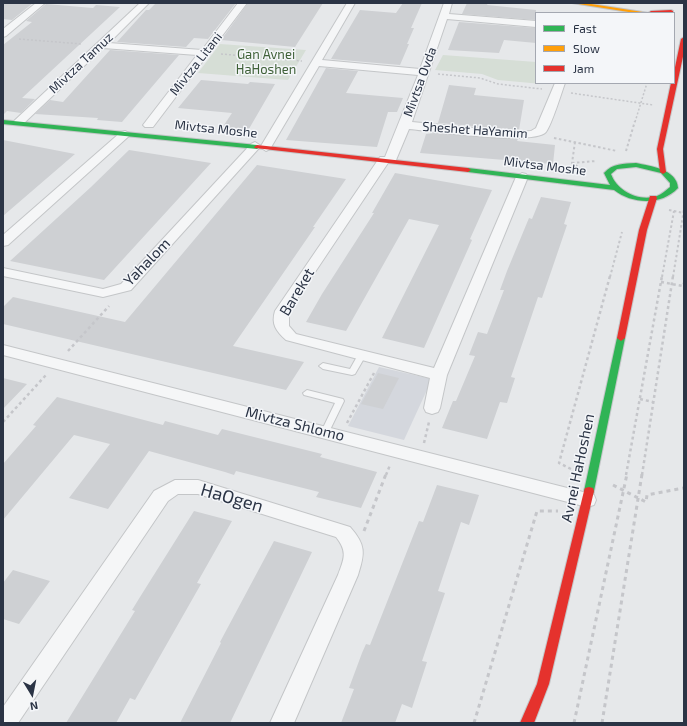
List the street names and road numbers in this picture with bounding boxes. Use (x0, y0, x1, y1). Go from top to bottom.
street label: Mivtza Tamuz (46, 29, 116, 97)
street label: Mivtza Litani (166, 29, 226, 99)
street label: Mivtsa Ovda (400, 45, 440, 119)
street label: Mivtsa Moshe (174, 117, 258, 141)
street label: Sheshet HaYamim (422, 119, 528, 141)
street label: Mivtsa Moshe (503, 153, 587, 179)
street label: Yahalom (120, 235, 174, 289)
street label: Bareket (276, 265, 318, 319)
street label: Mivtza Shlomo (244, 403, 346, 445)
street label: Avnei HaHoshen (558, 412, 598, 524)
street label: HaOgen (198, 479, 266, 517)

